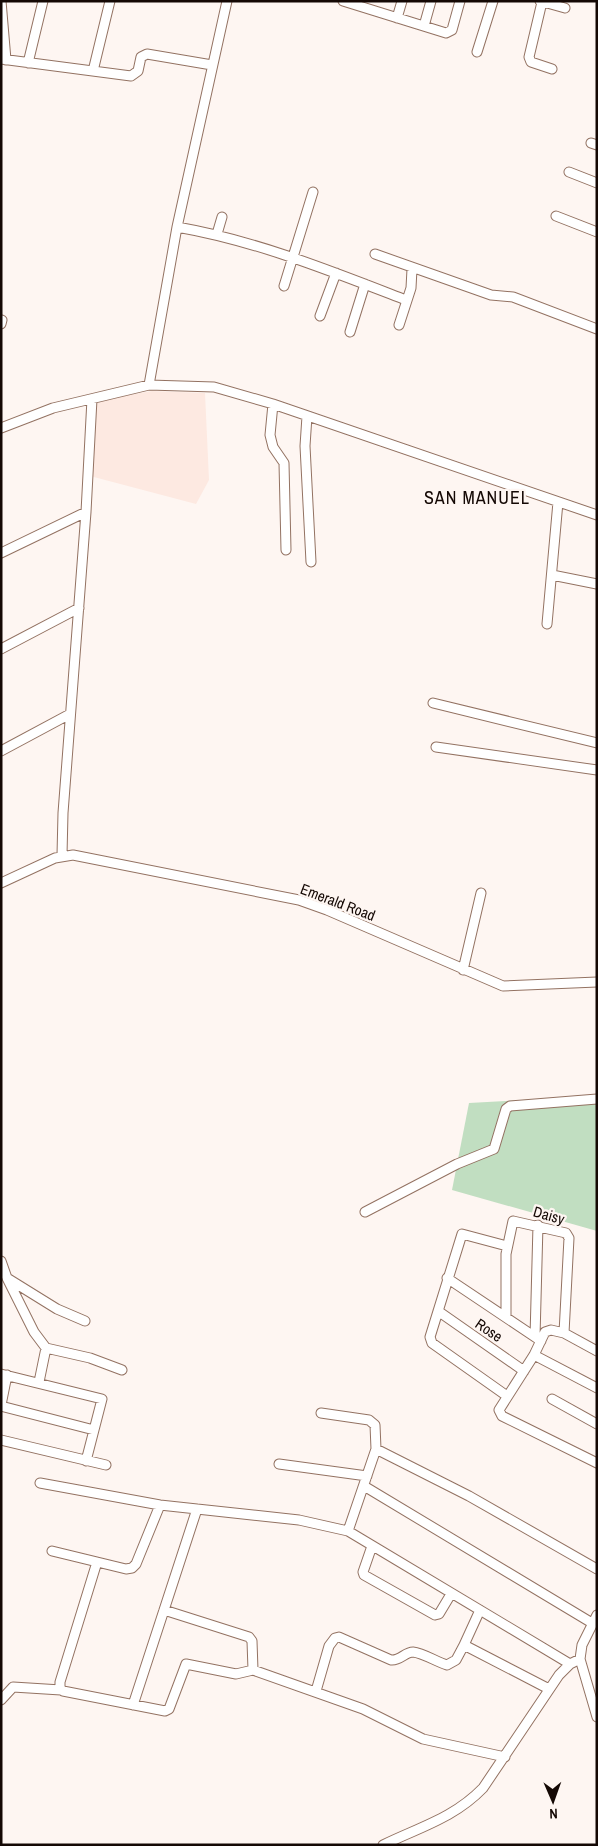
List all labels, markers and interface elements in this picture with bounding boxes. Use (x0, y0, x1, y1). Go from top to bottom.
district label: SAN MANUEL (424, 485, 530, 510)
street label: Emerald Road (298, 878, 378, 926)
street label: Daisy (531, 1201, 568, 1230)
street label: Rose (471, 1313, 507, 1347)
north arrow (528, 1776, 578, 1826)
text: N (549, 1805, 558, 1823)

